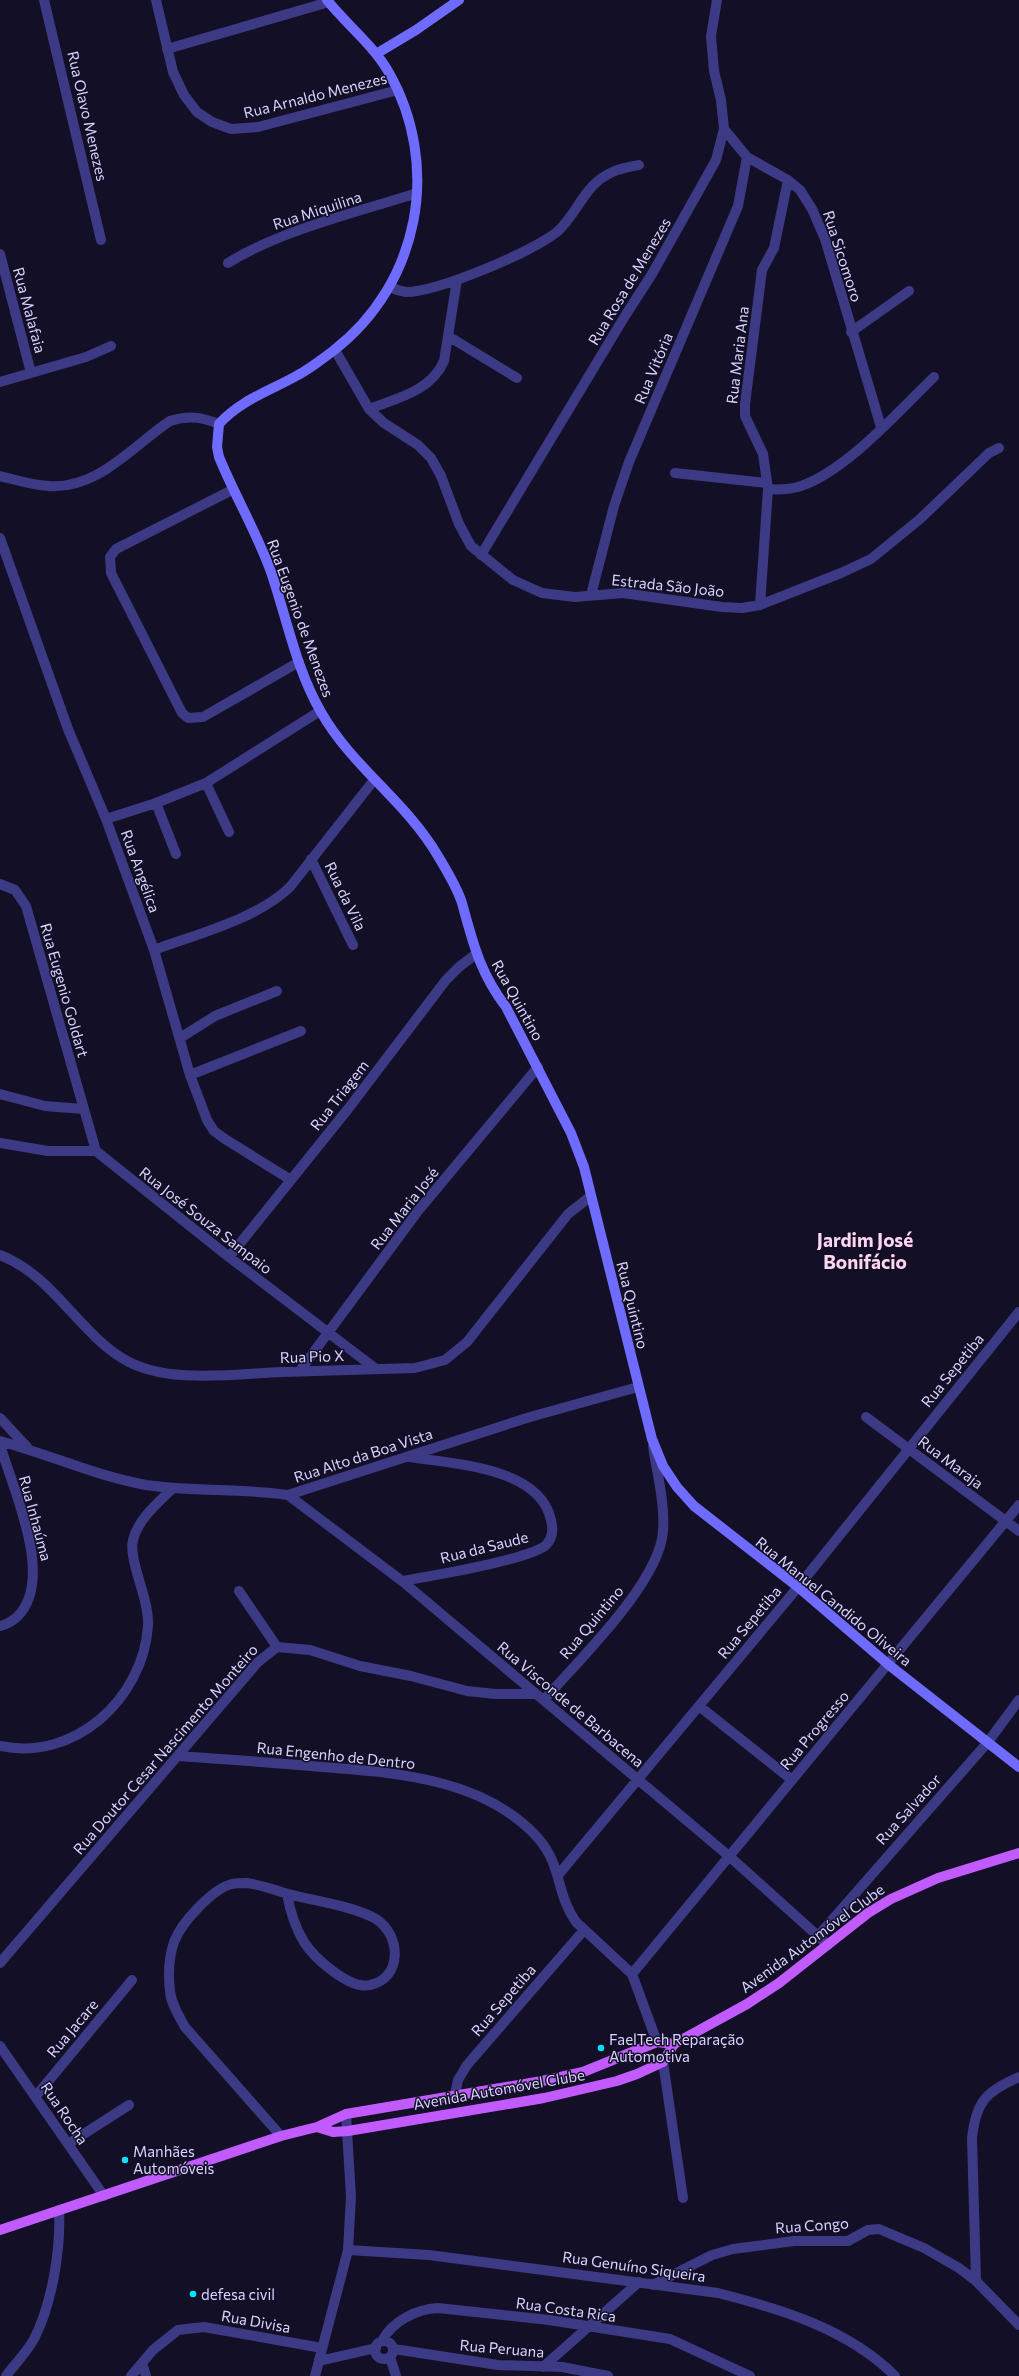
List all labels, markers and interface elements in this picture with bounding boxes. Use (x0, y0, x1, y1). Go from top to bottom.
street label: Rua Olavo Menezes (64, 49, 112, 183)
street label: Rua Arnaldo Menezes (241, 68, 389, 122)
street label: Rua Miquilina (270, 187, 364, 233)
street label: Rua Sicomoro (820, 208, 866, 304)
street label: Rua Rosa de Menezes (584, 214, 674, 348)
street label: Rua Malafaia (10, 265, 50, 355)
street label: Rua Maria Ana (722, 305, 752, 405)
street label: Rua Vitória (630, 330, 676, 406)
street label: Rua Eugenio de Menezes (264, 537, 338, 700)
street label: Estrada São João (611, 570, 725, 600)
street label: Rua Angélica (118, 827, 164, 915)
street label: Rua da Vila (322, 859, 370, 933)
street label: Rua Eugenio Goldart (37, 921, 93, 1059)
street label: Rua Quintino (488, 956, 548, 1044)
street label: Rua Triagem (306, 1056, 372, 1134)
street label: Rua José Souza Sampaio (136, 1163, 276, 1277)
street label: Rua Maria José (366, 1163, 442, 1253)
district label: Jardim José Bonifácio (817, 1228, 913, 1273)
street label: Rua Quintino (613, 1259, 653, 1351)
street label: Rua Sepetiba (917, 1330, 987, 1410)
street label: Rua Pio X (280, 1346, 344, 1366)
street label: Rua Alto da Boa Vista (291, 1424, 435, 1486)
street label: Rua Maraja (915, 1432, 987, 1492)
street label: Rua Inhaúma (16, 1473, 56, 1563)
street label: Rua da Saude (438, 1527, 530, 1567)
street label: Rua Manuel Candido Oliveira (752, 1533, 916, 1669)
street label: Rua Quintino (555, 1582, 627, 1662)
street label: Rua Sepetiba (713, 1582, 785, 1662)
street label: Rua Visconde de Barbacena (494, 1637, 648, 1771)
street label: Rua Doutor Cesar Nascimento Monteiro (69, 1640, 261, 1858)
street label: Rua Progresso (776, 1687, 852, 1773)
street label: Rua Engenho de Dentro (256, 1738, 416, 1772)
street label: Rua Salvador (872, 1770, 944, 1848)
street label: Avenida Automóvel Clube (736, 1880, 888, 1996)
street label: Rua Sepetiba (467, 1960, 539, 2040)
street label: Rua Jacare (43, 1995, 102, 2061)
place label: FaelTech Reparação Automotiva (609, 2030, 744, 2065)
marker: FaelTech Reparação Automotiva (596, 2043, 606, 2053)
street label: Avenida Automóvel Clube (412, 2065, 586, 2113)
street label: Rua Rocha (38, 2078, 92, 2148)
place label: Manhães Automóveis (133, 2142, 215, 2177)
marker: Manhães Automóveis (120, 2155, 130, 2165)
street label: Rua Congo (775, 2213, 849, 2237)
street label: Rua Genuíno Siqueira (561, 2247, 707, 2285)
place label: defesa civil (201, 2285, 275, 2303)
marker: defesa civil (188, 2289, 198, 2299)
street label: Rua Costa Rica (515, 2293, 617, 2325)
street label: Rua Divisa (220, 2306, 292, 2336)
street label: Rua Peruana (459, 2335, 545, 2361)

